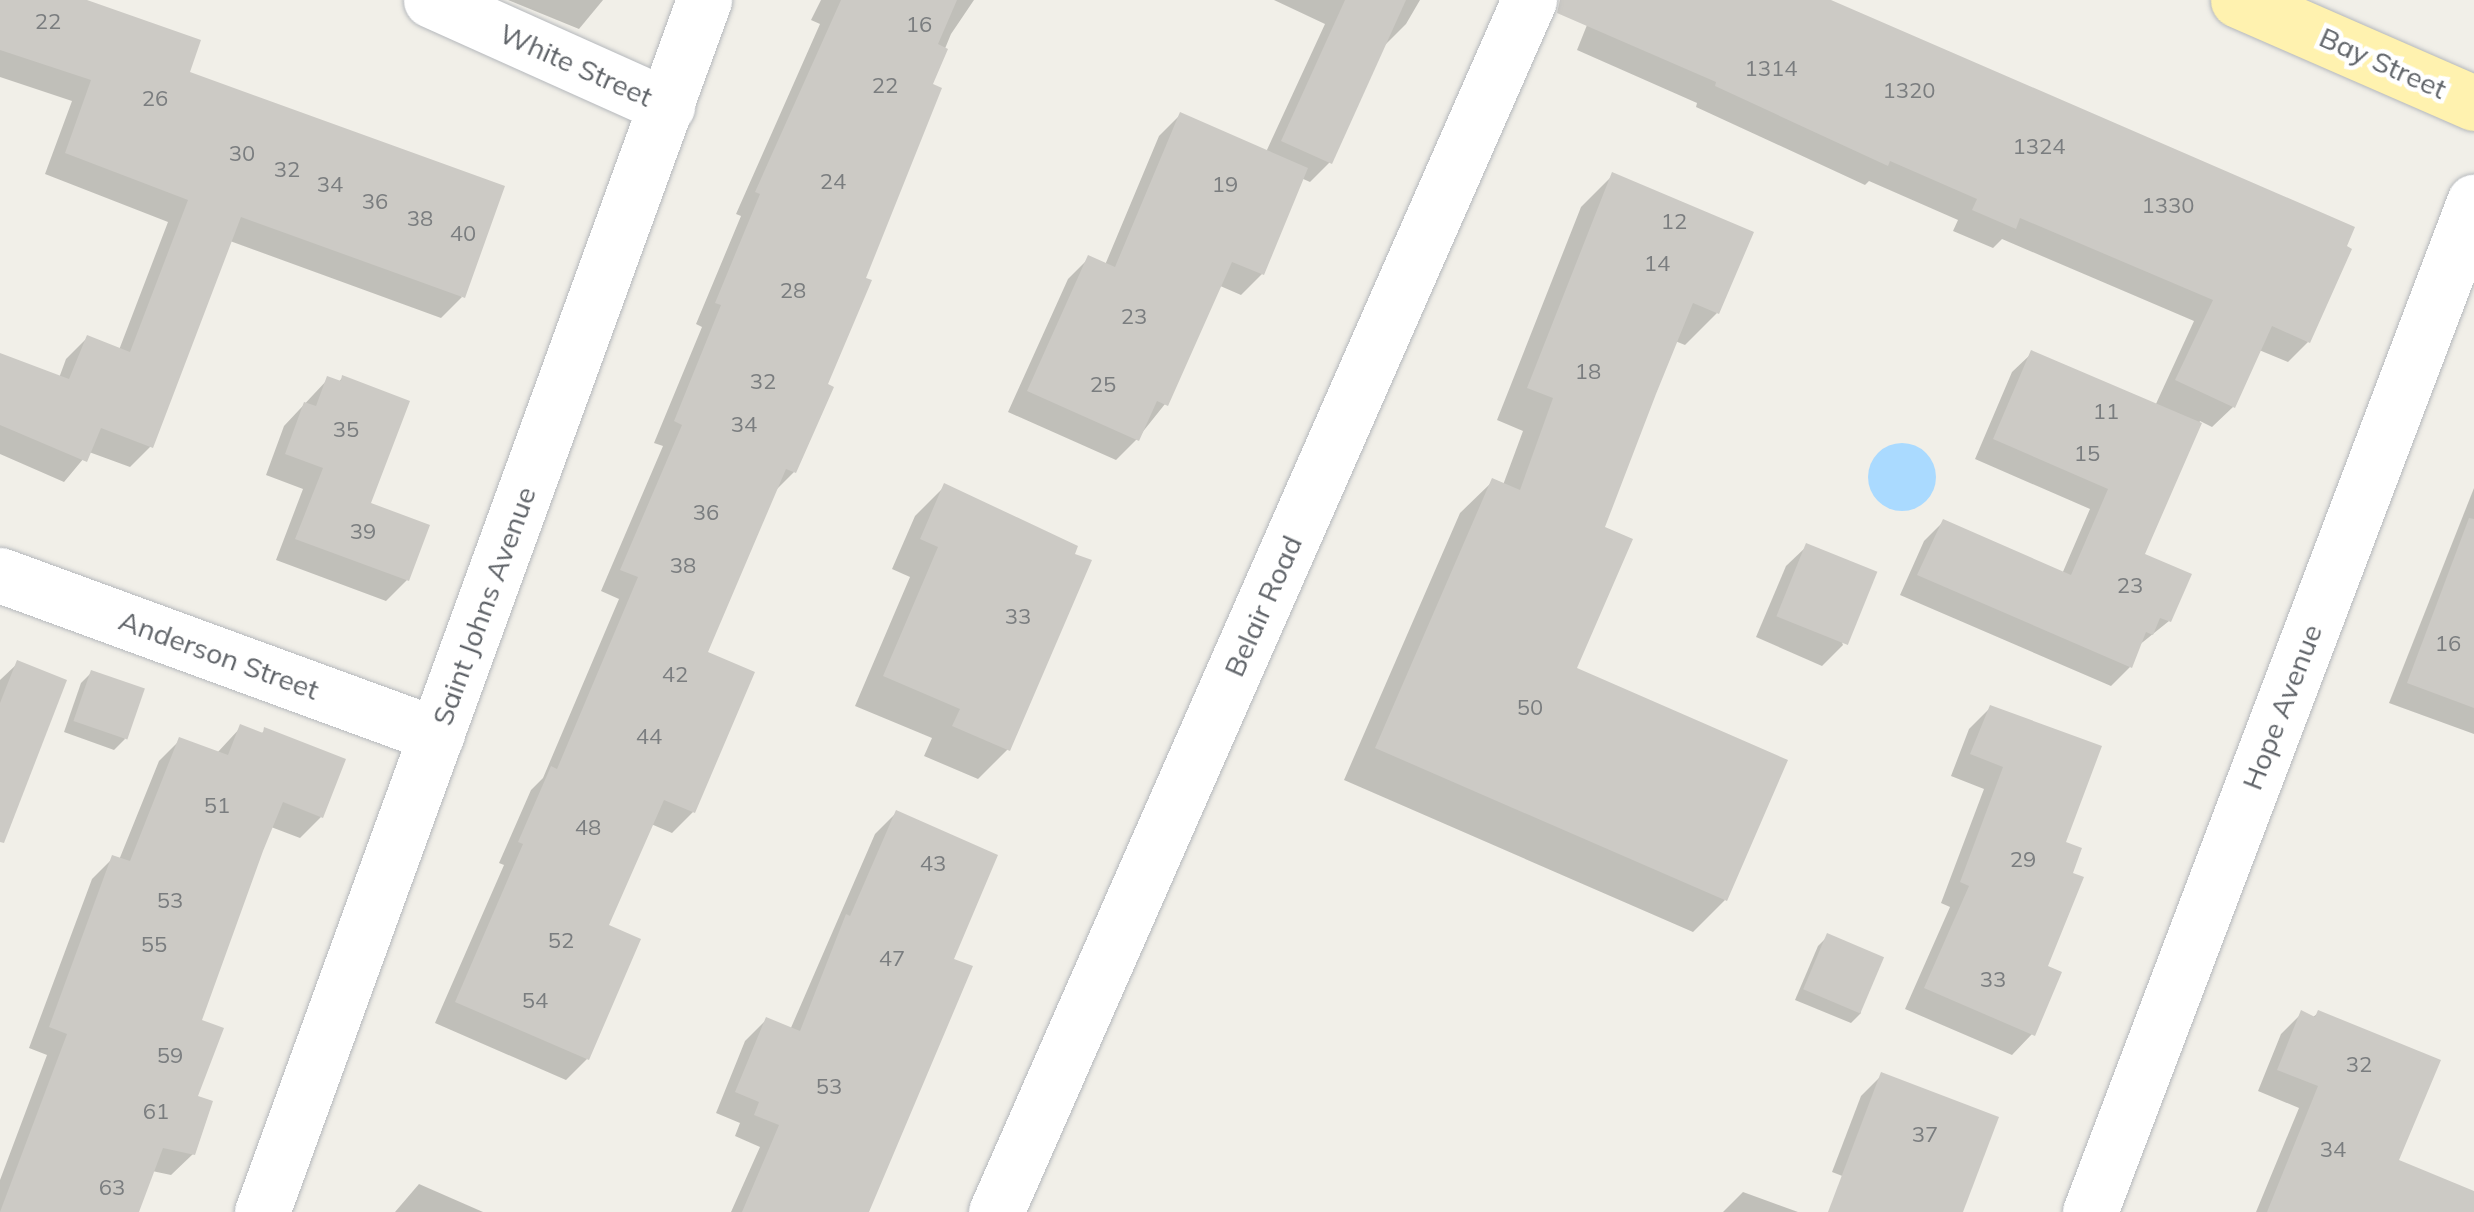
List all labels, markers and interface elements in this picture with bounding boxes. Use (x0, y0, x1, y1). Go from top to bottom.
house number: 22 (35, 9, 61, 35)
house number: 16 (906, 12, 932, 38)
street label: White Street (494, 16, 658, 114)
street label: Bay Street (2314, 20, 2452, 106)
house number: 1314 (1745, 56, 1797, 82)
house number: 22 (872, 73, 898, 99)
house number: 1320 (1883, 78, 1935, 104)
house number: 26 (142, 86, 168, 112)
house number: 1324 (2013, 134, 2065, 160)
house number: 30 (229, 141, 255, 167)
house number: 32 (274, 157, 300, 183)
house number: 24 (820, 169, 846, 195)
house number: 34 (317, 172, 343, 198)
house number: 19 (1212, 172, 1238, 198)
house number: 36 (362, 189, 388, 215)
house number: 1330 (2142, 193, 2194, 219)
house number: 38 (407, 206, 433, 232)
house number: 12 (1661, 209, 1687, 235)
house number: 40 (450, 221, 476, 247)
house number: 14 (1644, 251, 1670, 277)
house number: 28 (780, 278, 806, 304)
house number: 23 (1121, 304, 1147, 330)
house number: 18 (1575, 359, 1601, 385)
house number: 32 (750, 369, 776, 395)
house number: 25 (1090, 372, 1116, 398)
house number: 11 (2093, 399, 2119, 425)
house number: 34 (731, 412, 757, 438)
house number: 35 (333, 417, 359, 443)
house number: 15 (2074, 441, 2100, 467)
street label: Saint Johns Avenue (425, 482, 543, 730)
house number: 36 (693, 500, 719, 526)
house number: 39 (350, 519, 376, 545)
street label: Belair Road (1217, 530, 1309, 682)
house number: 38 (670, 553, 696, 579)
house number: 23 (2117, 573, 2143, 599)
street label: Anderson Street (115, 603, 323, 707)
house number: 33 (1005, 604, 1031, 630)
street label: Hope Avenue (2235, 620, 2329, 794)
house number: 16 (2435, 631, 2461, 657)
house number: 42 (662, 662, 688, 688)
house number: 50 (1517, 695, 1543, 721)
house number: 44 (636, 724, 662, 750)
house number: 51 (204, 793, 230, 819)
house number: 48 (575, 815, 601, 841)
house number: 29 (2010, 847, 2036, 873)
house number: 43 (920, 851, 946, 877)
house number: 53 (157, 888, 183, 914)
house number: 52 (548, 928, 574, 954)
house number: 55 (141, 932, 167, 958)
house number: 47 (879, 946, 905, 972)
house number: 33 (1980, 967, 2006, 993)
house number: 54 (522, 988, 548, 1014)
house number: 59 (157, 1043, 183, 1069)
house number: 32 (2346, 1052, 2372, 1078)
house number: 53 (816, 1074, 842, 1100)
house number: 61 (143, 1099, 169, 1125)
house number: 37 (1912, 1122, 1938, 1148)
house number: 34 (2320, 1137, 2346, 1163)
house number: 63 (99, 1175, 125, 1201)

